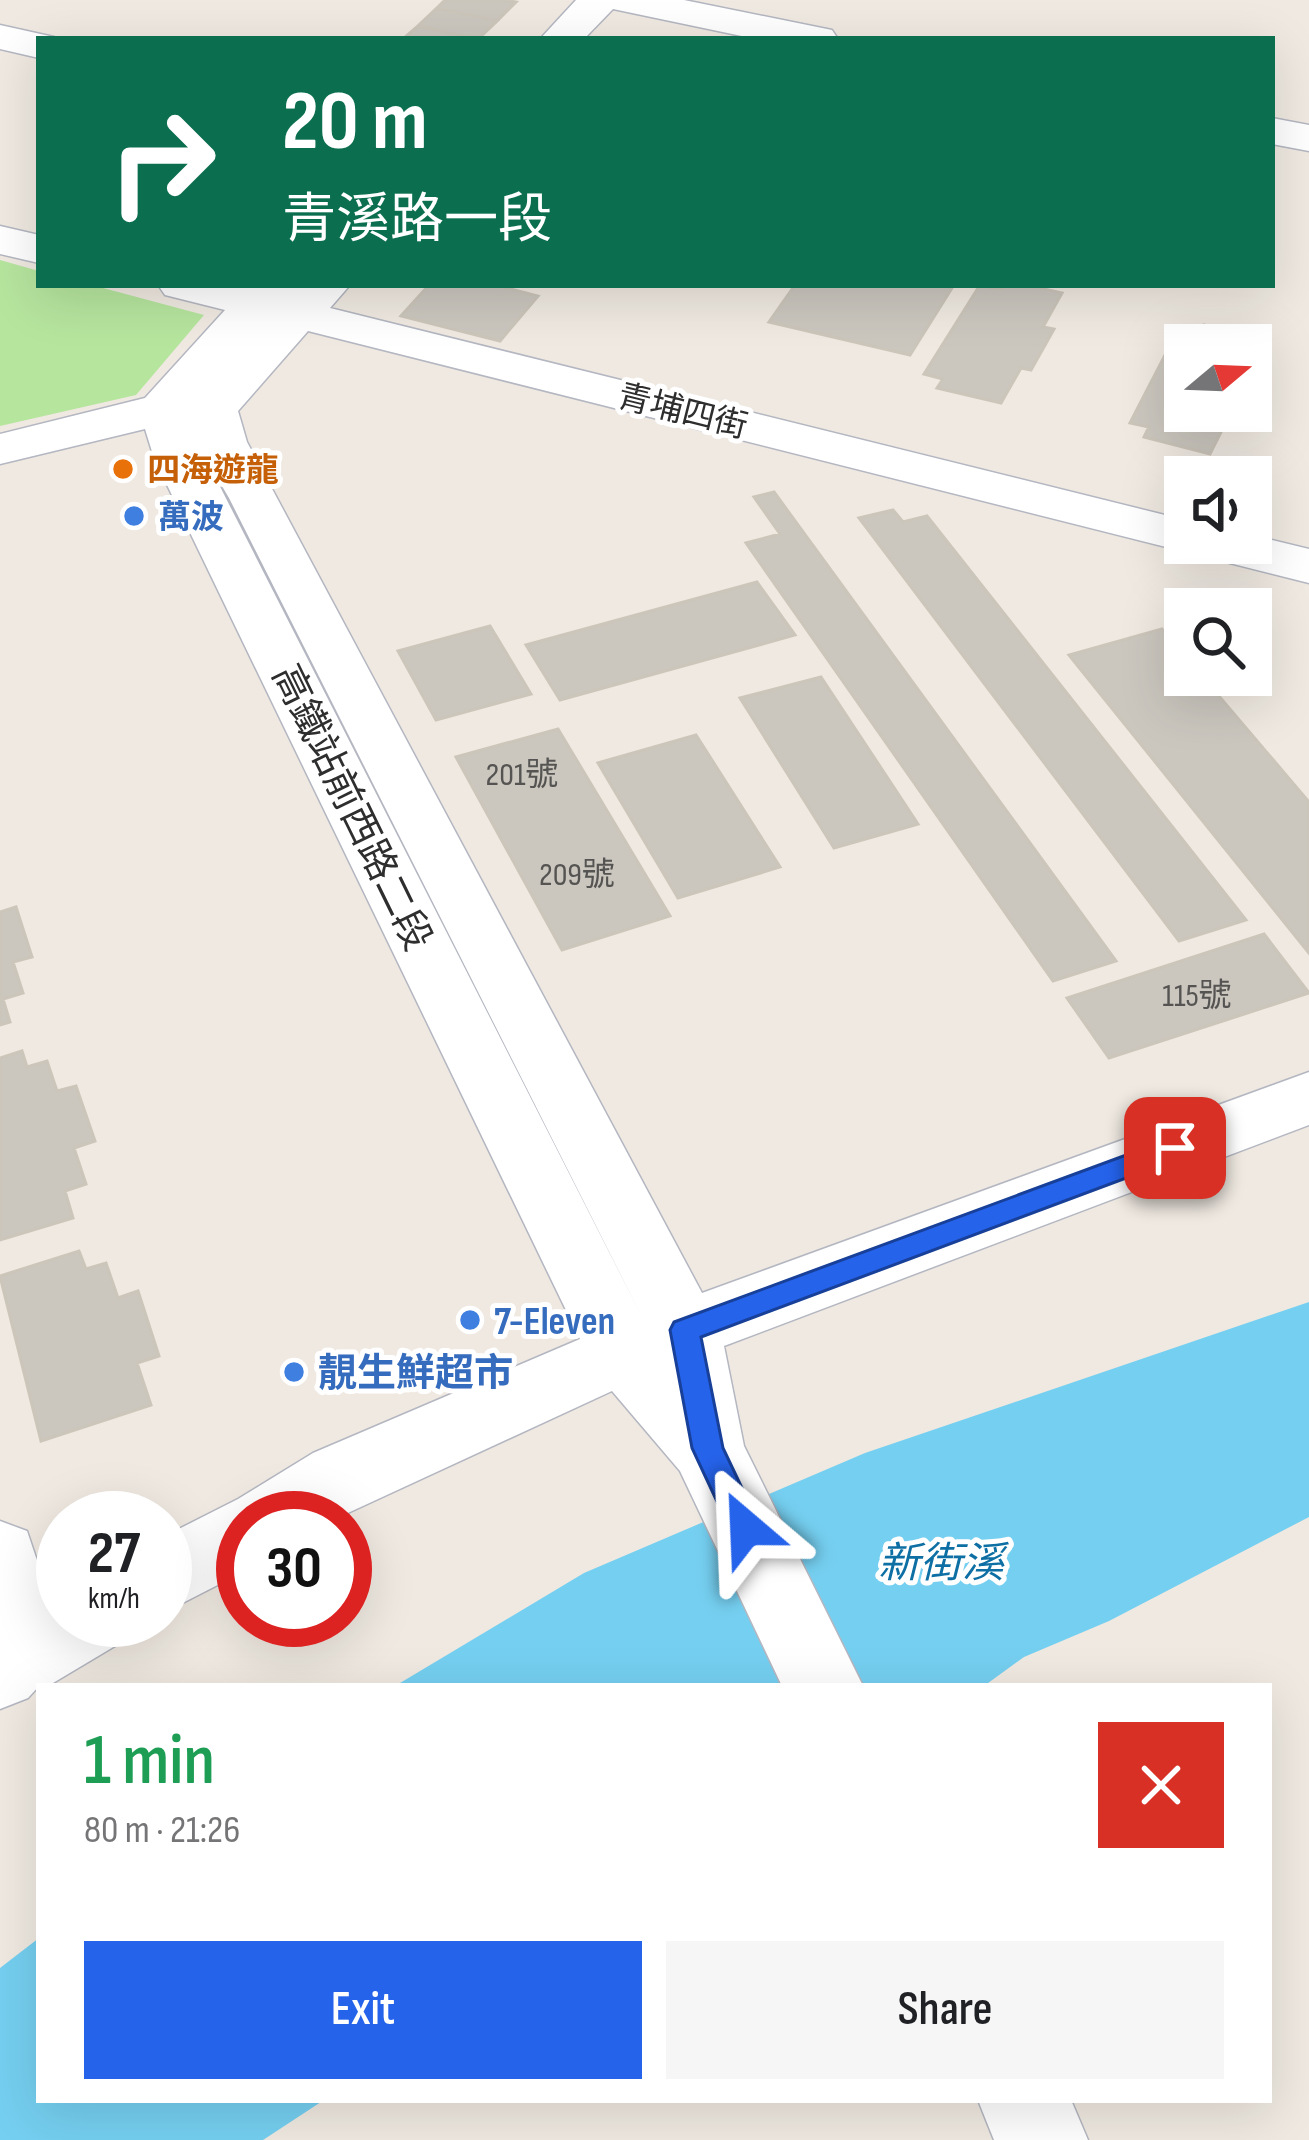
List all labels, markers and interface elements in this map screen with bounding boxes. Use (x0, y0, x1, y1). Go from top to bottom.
text: 20 m (282, 72, 428, 173)
icon: right (84, 84, 240, 240)
text: 青溪路一段 (282, 188, 552, 253)
north arrow (1164, 324, 1272, 432)
map controls (1164, 324, 1272, 696)
street label: 青埔四街 (614, 377, 751, 447)
place label: 四海遊龍 (147, 451, 279, 491)
marker: 四海遊龍 (110, 456, 136, 482)
button: sound (1164, 456, 1272, 564)
place label: 萬波 (158, 498, 224, 538)
marker: 萬波 (121, 503, 147, 529)
button: search (1164, 588, 1272, 696)
street label: 高鐵站前西路二段 (261, 658, 440, 959)
house number: 201號 (486, 755, 558, 795)
house number: 209號 (539, 855, 615, 895)
house number: 115號 (1162, 976, 1232, 1016)
pin (1124, 1097, 1226, 1199)
icon: arrive (1142, 1115, 1208, 1181)
place label: 7-Eleven (494, 1299, 615, 1346)
marker: 7-Eleven (457, 1307, 483, 1333)
place label: 靚生鮮超市 (318, 1351, 513, 1398)
marker: 靚生鮮超市 (281, 1359, 307, 1385)
position arrow (683, 1465, 809, 1591)
speed limit sign: 30 (216, 1491, 372, 1647)
text: 27 (88, 1518, 140, 1590)
water label: 新街溪 (878, 1539, 1009, 1590)
text: km/h (88, 1581, 140, 1617)
text: 1 min (84, 1718, 215, 1805)
button: close (1098, 1722, 1224, 1848)
text: 80 m · 21:26 (84, 1807, 240, 1854)
button: Exit (84, 1941, 642, 2079)
button: Share (666, 1941, 1224, 2079)

